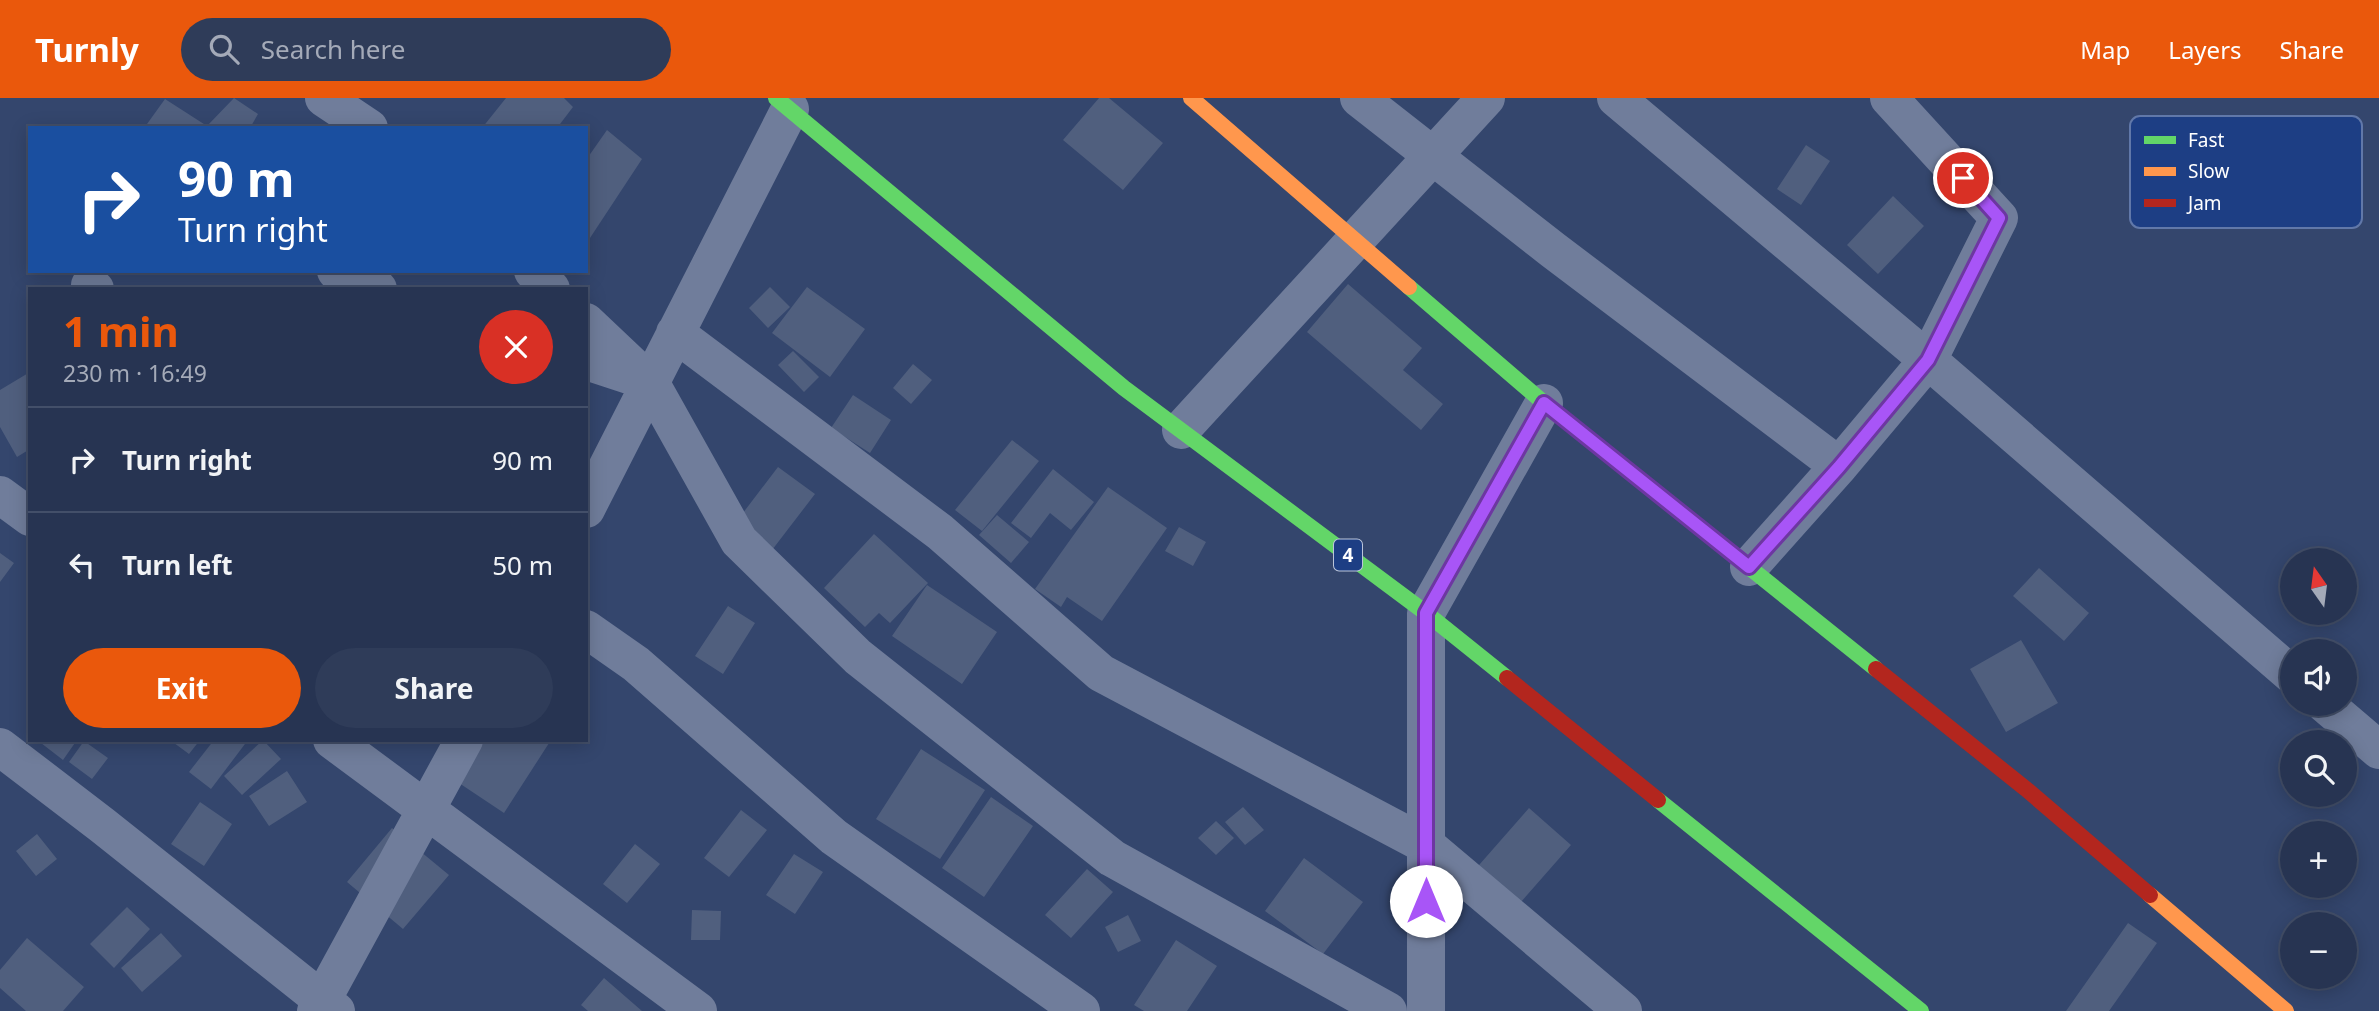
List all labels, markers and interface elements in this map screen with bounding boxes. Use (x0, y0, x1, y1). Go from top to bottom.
search box (181, 18, 671, 81)
text: Turnly (35, 27, 139, 72)
icon: search (205, 30, 243, 68)
text: Search here (261, 31, 405, 67)
text: Map (2080, 33, 2130, 66)
text: Layers (2168, 33, 2242, 66)
text: Share (2280, 33, 2344, 66)
legend (2130, 116, 2362, 228)
text: Fast (2188, 127, 2225, 153)
text: 90 m (178, 145, 295, 211)
pin (1933, 148, 1993, 208)
icon: right (63, 154, 154, 245)
text: Slow (2188, 158, 2229, 184)
icon: arrive (1944, 159, 1982, 197)
text: Jam (2186, 190, 2222, 216)
text: Turn right (178, 208, 328, 251)
text: 1 min (63, 302, 179, 359)
button: close (479, 310, 553, 384)
text: 230 m · 16:49 (63, 357, 207, 389)
icon: right (63, 441, 101, 479)
text: Turn right (122, 442, 252, 478)
text: 90 m (492, 442, 553, 478)
road number: 4 (1334, 540, 1362, 570)
icon: left (63, 546, 101, 584)
text: Turn left (122, 547, 233, 583)
text: 50 m (492, 547, 553, 583)
north arrow (2280, 548, 2357, 625)
map controls (2280, 548, 2357, 989)
button: sound (2280, 639, 2357, 716)
button: Exit (63, 648, 301, 728)
button: Share (315, 648, 553, 728)
button: search (2280, 730, 2357, 807)
button: + (2280, 821, 2357, 898)
position arrow (1389, 864, 1463, 938)
button: − (2280, 912, 2357, 989)

